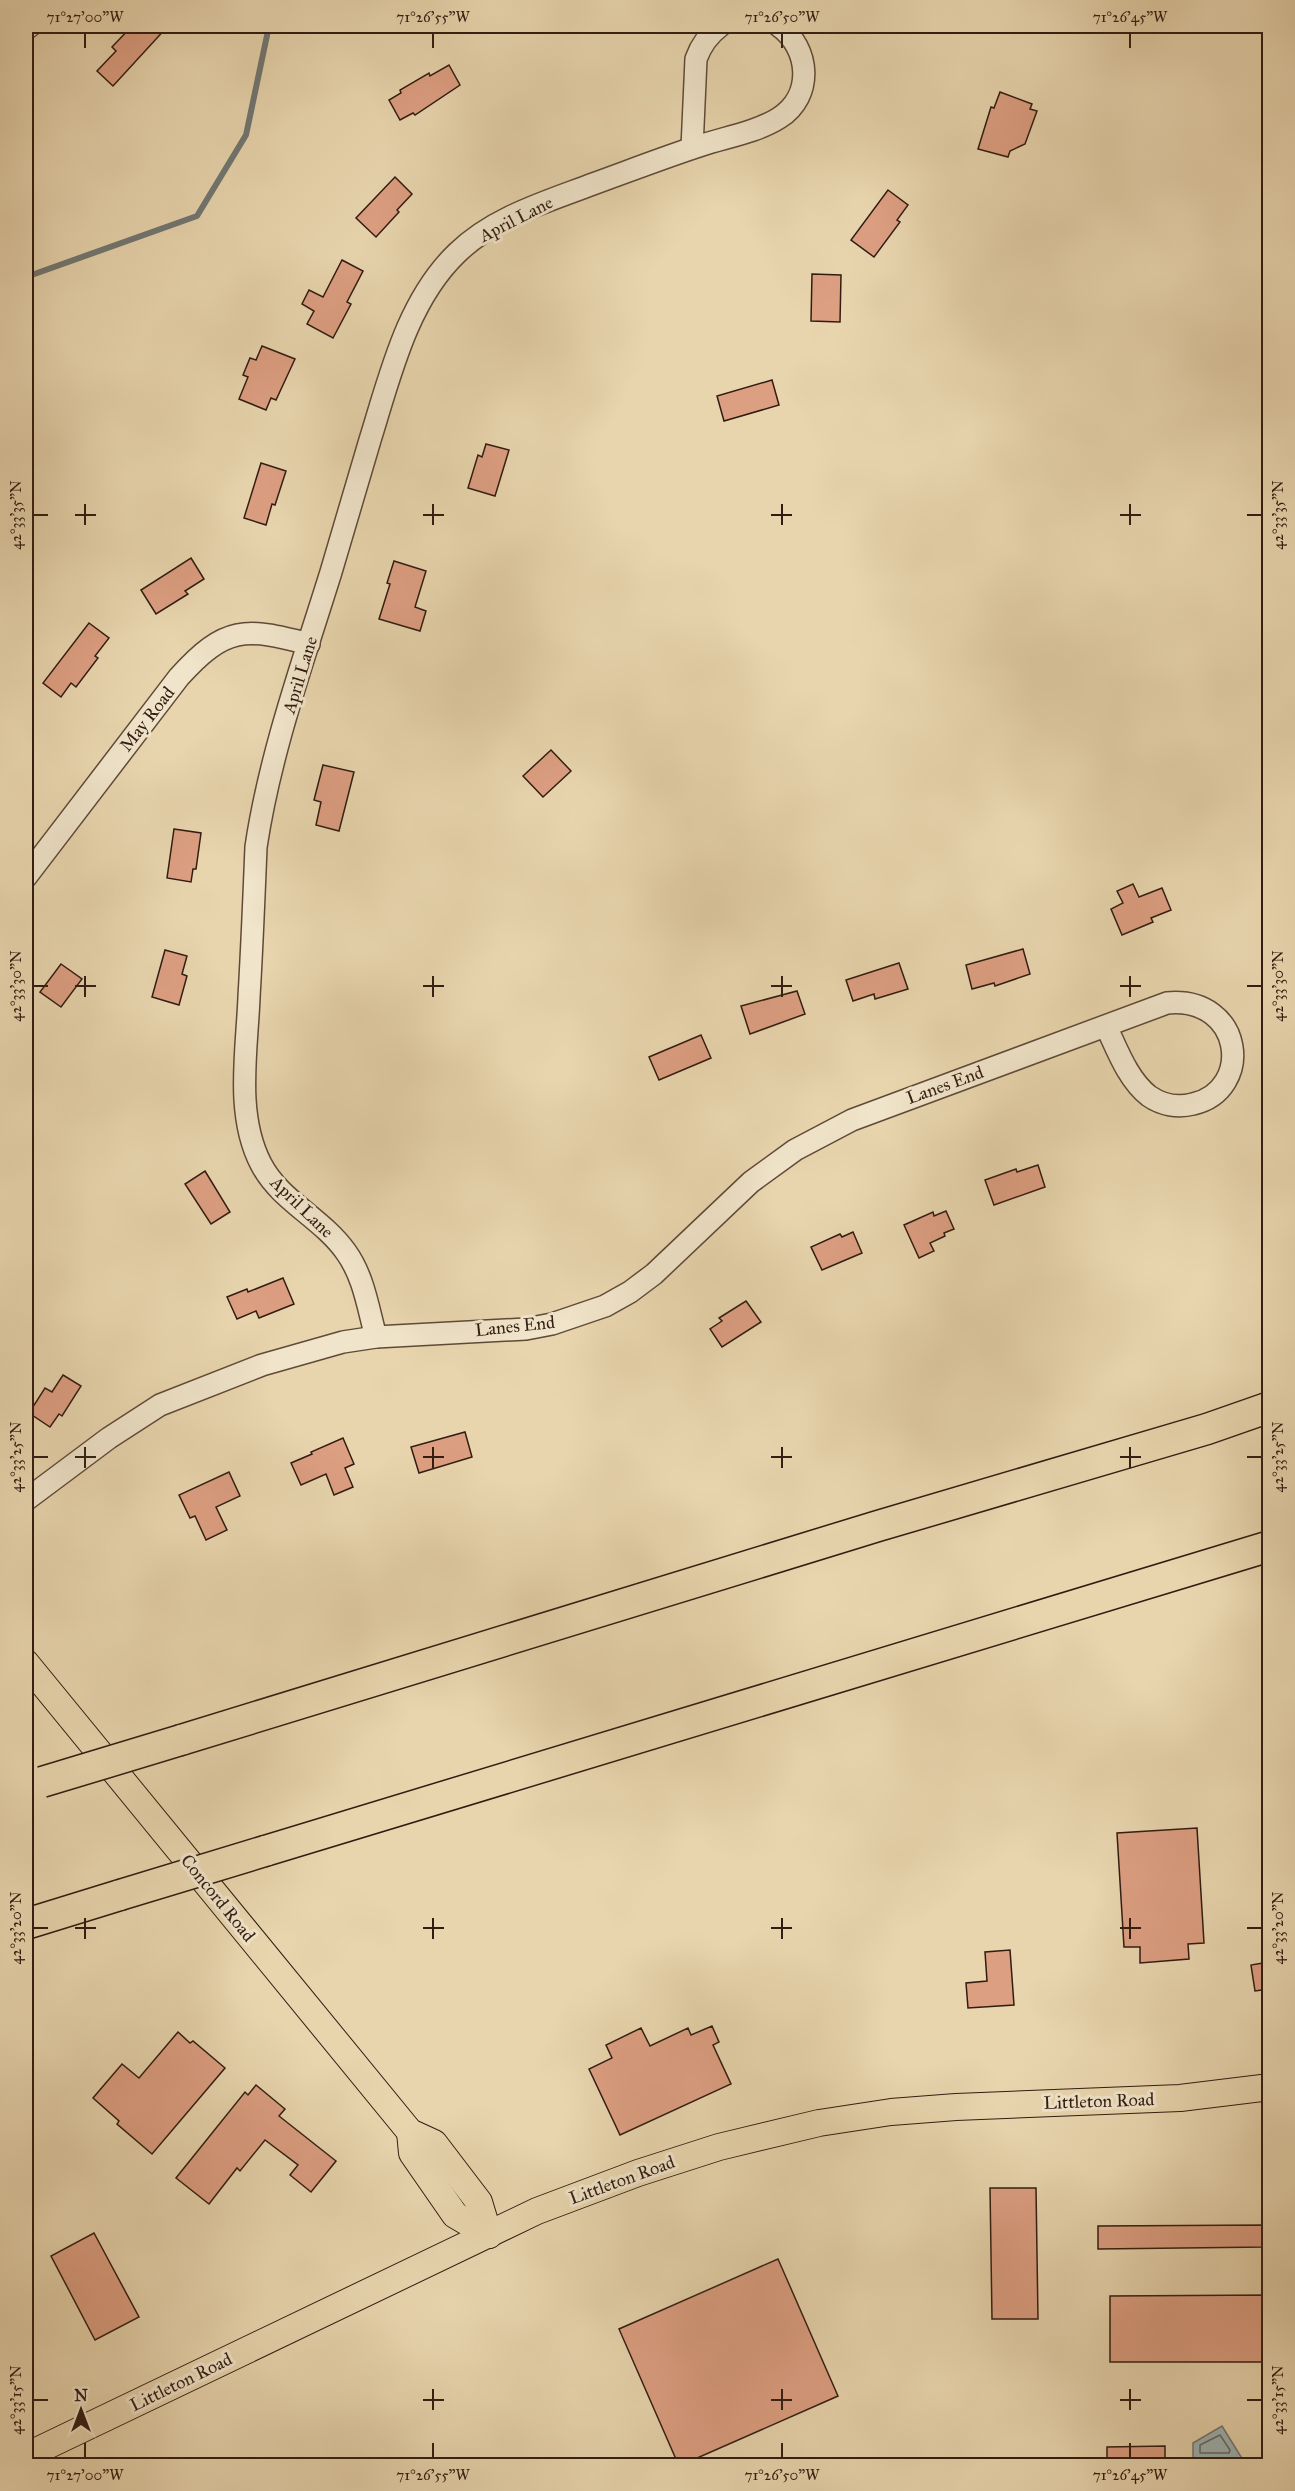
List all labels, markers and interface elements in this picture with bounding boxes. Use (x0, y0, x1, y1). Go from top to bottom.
text: 71°27'00"W (47, 8, 124, 26)
text: 71°26'55"W (396, 8, 470, 26)
text: 71°26'50"W (744, 8, 820, 26)
text: 71°26'45"W (1093, 8, 1168, 26)
street label: April Lane (475, 191, 556, 247)
text: 42°33'35"N (7, 480, 25, 550)
text: 42°33'35"N (1269, 480, 1287, 550)
street label: April Lane (278, 634, 322, 717)
street label: May Road (115, 682, 179, 756)
text: 42°33'30"N (7, 950, 25, 1022)
text: 42°33'30"N (1269, 950, 1287, 1022)
street label: Lanes End (904, 1061, 986, 1109)
street label: April Lane (265, 1171, 338, 1243)
street label: Lanes End (474, 1311, 556, 1341)
text: 42°33'25"N (7, 1421, 25, 1492)
text: 42°33'25"N (1269, 1421, 1287, 1492)
street label: Concord Road (176, 1850, 260, 1946)
text: 42°33'20"N (7, 1891, 25, 1964)
text: 42°33'20"N (1269, 1891, 1287, 1964)
street label: Littleton Road (1043, 2088, 1155, 2114)
street label: Littleton Road (566, 2151, 678, 2209)
street label: Littleton Road (126, 2348, 236, 2416)
text: 42°33'15"N (7, 2365, 25, 2435)
text: 42°33'15"N (1269, 2365, 1287, 2435)
north arrow (51, 2380, 111, 2440)
text: N (74, 2386, 88, 2405)
text: 71°27'00"W (47, 2466, 124, 2484)
text: 71°26'55"W (396, 2466, 470, 2484)
text: 71°26'50"W (744, 2466, 820, 2484)
text: 71°26'45"W (1093, 2466, 1168, 2484)

